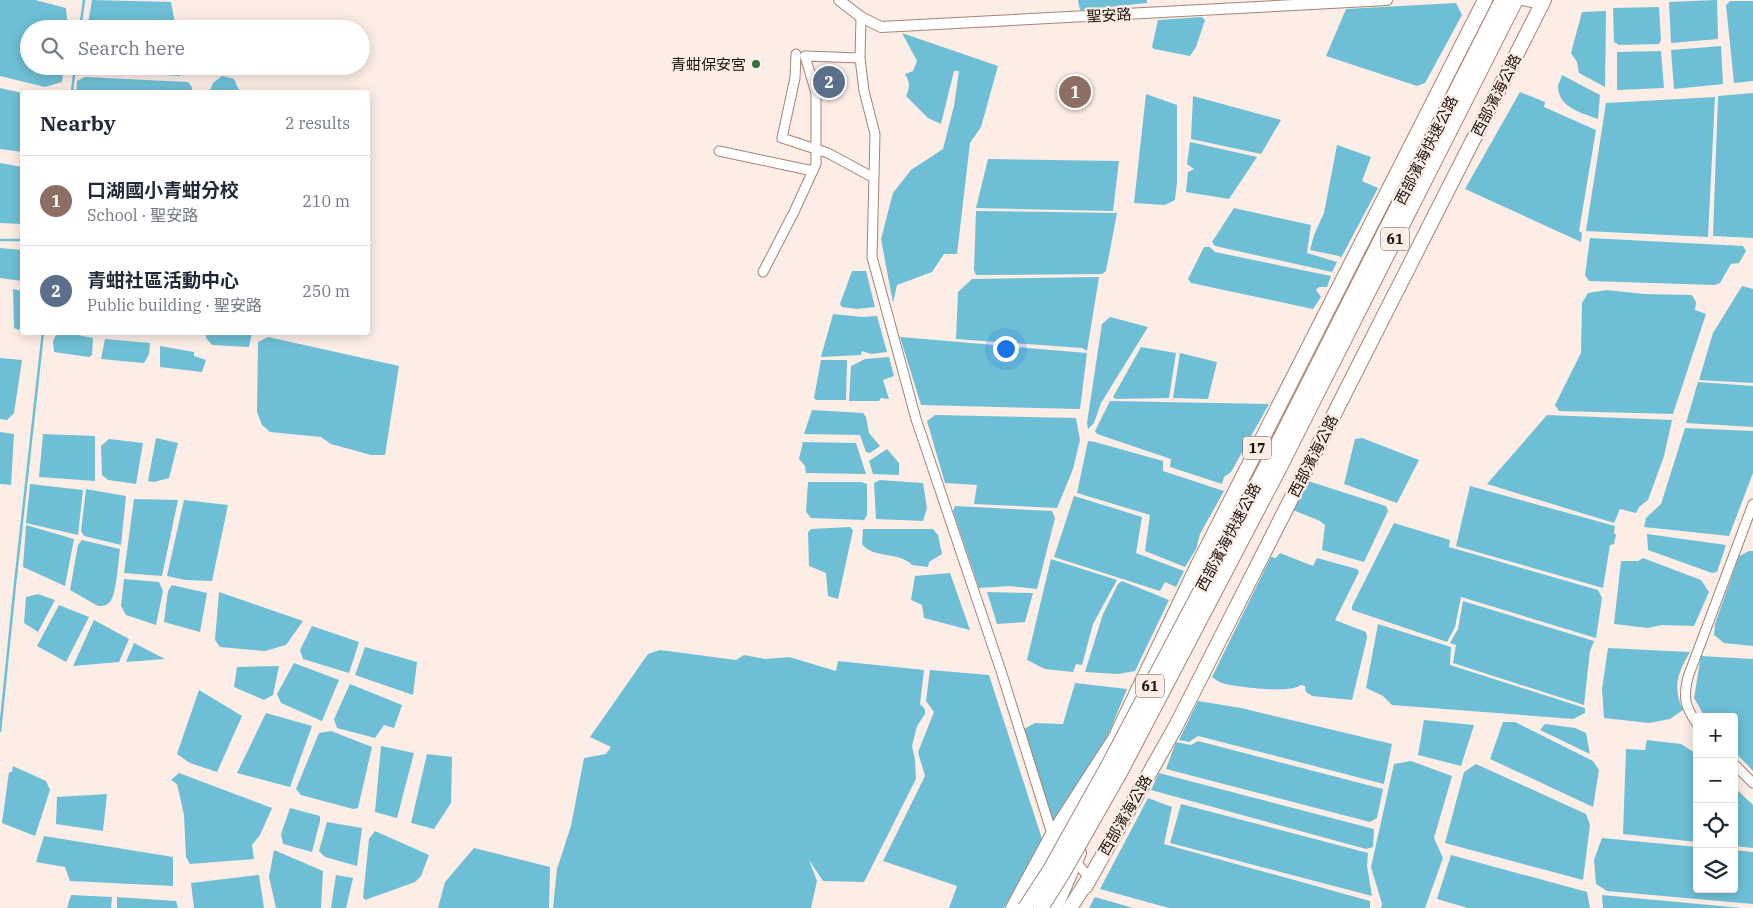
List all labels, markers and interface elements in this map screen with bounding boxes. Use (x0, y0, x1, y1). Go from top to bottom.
street label: 聖安路 (1086, 4, 1132, 26)
search box (20, 20, 370, 75)
icon: search (38, 34, 66, 62)
text: Search here (78, 36, 185, 60)
street label: 西部濱海公路 (1467, 51, 1525, 139)
place label: 青蚶保安宮 (671, 55, 746, 74)
marker: 青蚶保安宮 (750, 58, 762, 70)
pin: 2 (813, 63, 845, 101)
pin: 1 (1059, 73, 1091, 111)
street label: 西部濱海快速公路 (1390, 92, 1462, 208)
text: Nearby (40, 109, 116, 137)
text: 2 results (285, 113, 350, 133)
text: 口湖國小青蚶分校 (87, 178, 239, 202)
text: 1 (51, 191, 61, 211)
text: 210 m (302, 191, 350, 211)
text: School · 聖安路 (87, 205, 198, 225)
road number: 61 (1381, 228, 1409, 250)
text: 青蚶社區活動中心 (87, 268, 239, 292)
text: 2 (51, 281, 61, 301)
text: 250 m (302, 281, 350, 301)
text: Public building · 聖安路 (87, 295, 262, 315)
your location (993, 336, 1019, 362)
street label: 西部濱海公路 (1284, 412, 1342, 500)
road number: 17 (1243, 436, 1271, 459)
street label: 西部濱海快速公路 (1191, 480, 1265, 594)
road number: 61 (1136, 674, 1164, 698)
map controls (1693, 713, 1738, 893)
button: + (1693, 713, 1738, 758)
button: − (1693, 758, 1738, 803)
street label: 西部濱海公路 (1094, 771, 1156, 859)
button: locate (1693, 803, 1738, 848)
button: layers (1693, 848, 1738, 893)

